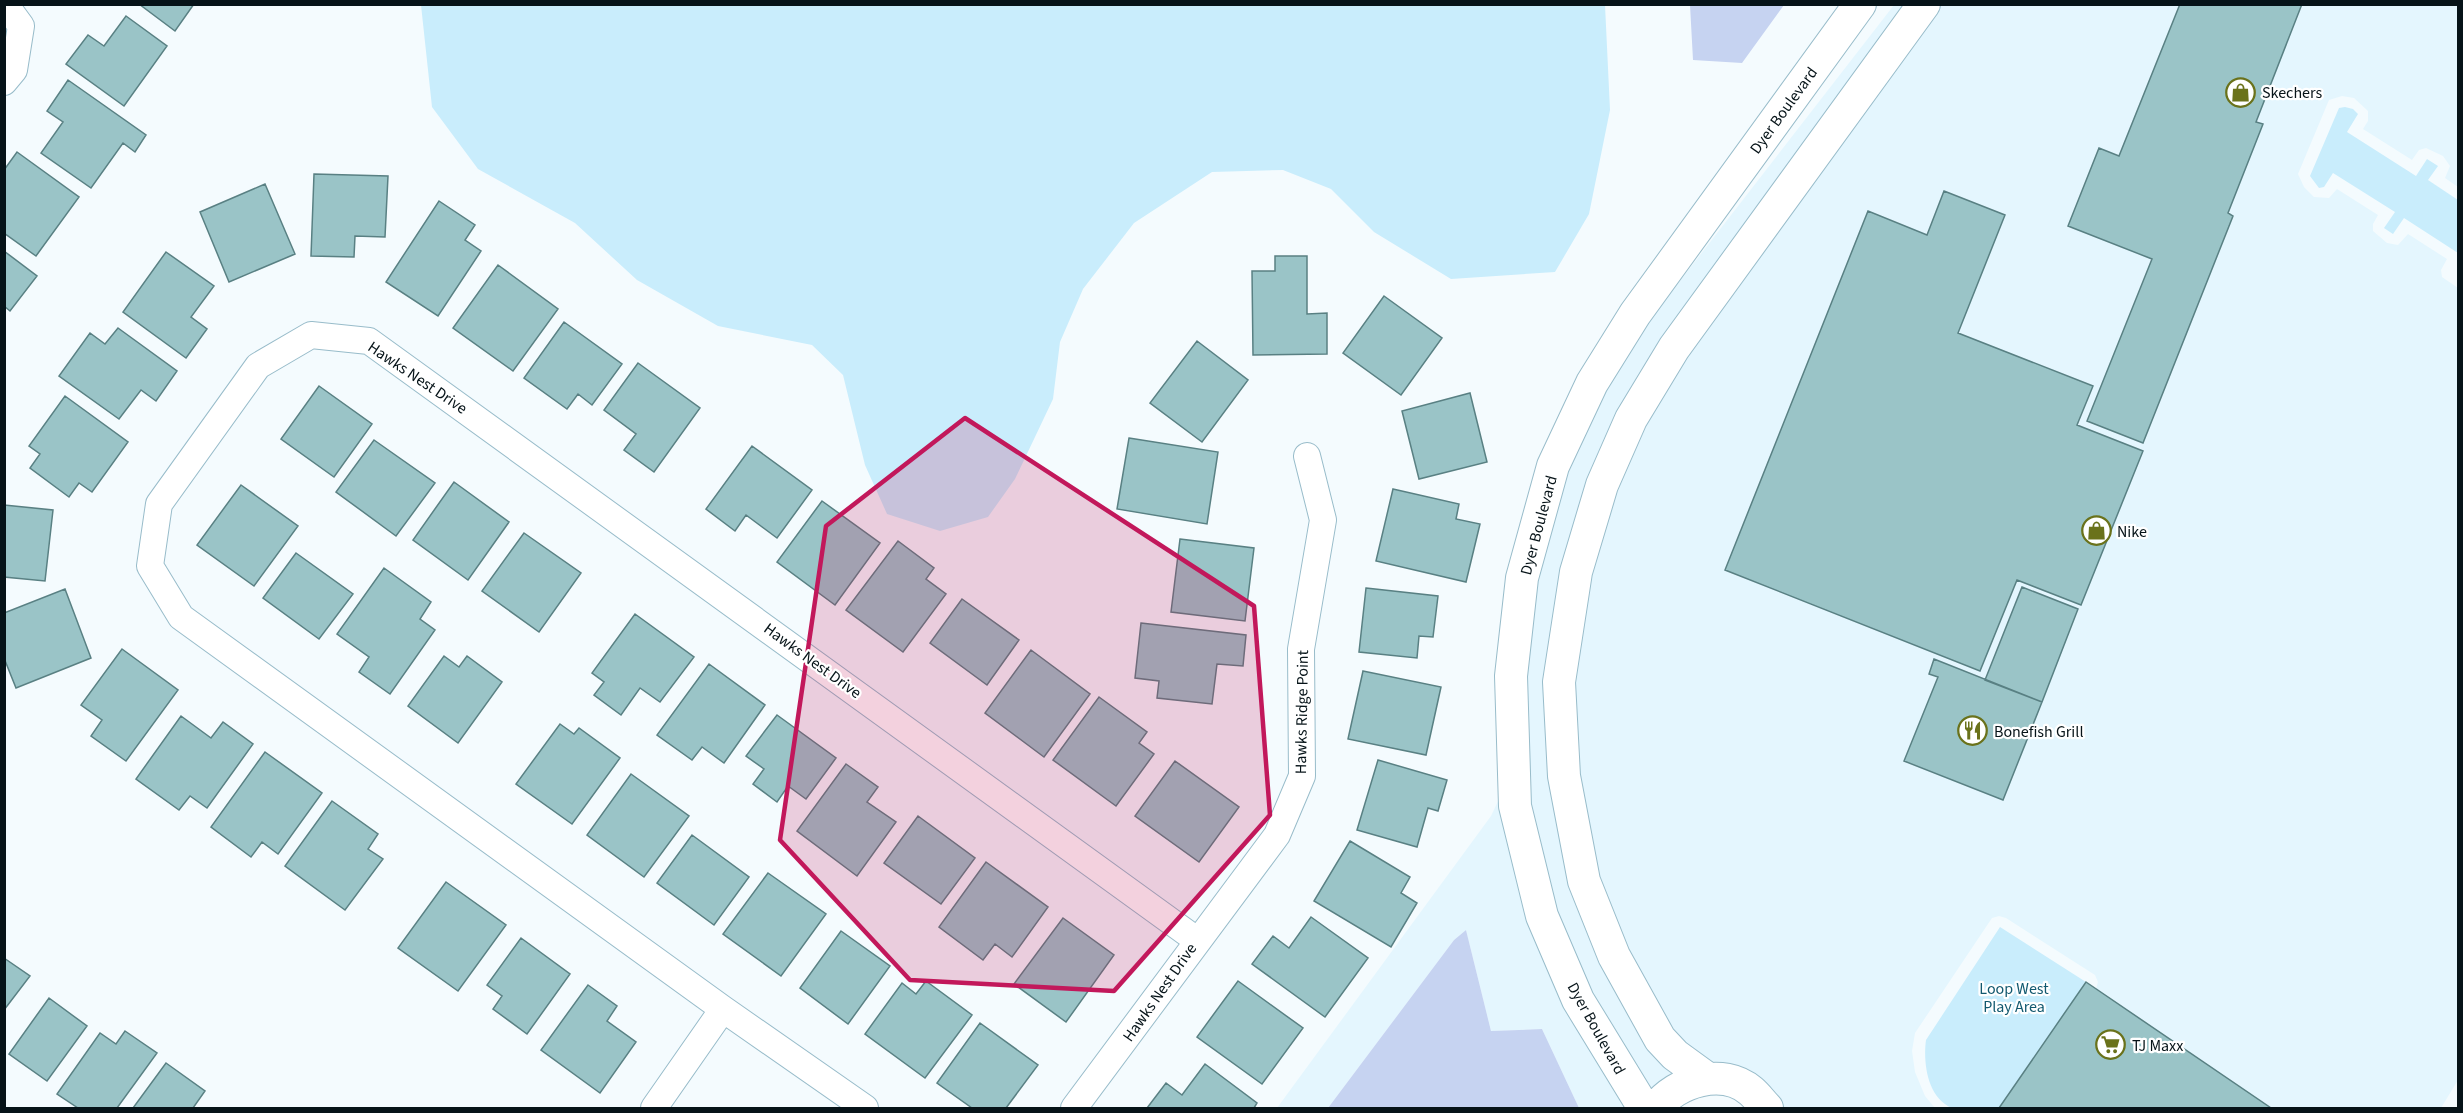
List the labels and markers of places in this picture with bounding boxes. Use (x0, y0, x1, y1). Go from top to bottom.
shop icon: Skechers (2225, 76, 2257, 108)
place label: Skechers (2262, 82, 2323, 104)
shop icon: Nike (2080, 515, 2112, 547)
place label: Nike (2117, 521, 2147, 543)
restaurant icon: Bonefish Grill (1957, 715, 1989, 747)
place label: Bonefish Grill (1994, 721, 2083, 743)
supermarket icon: TJ Maxx (2095, 1029, 2127, 1061)
place label: TJ Maxx (2132, 1035, 2183, 1057)

